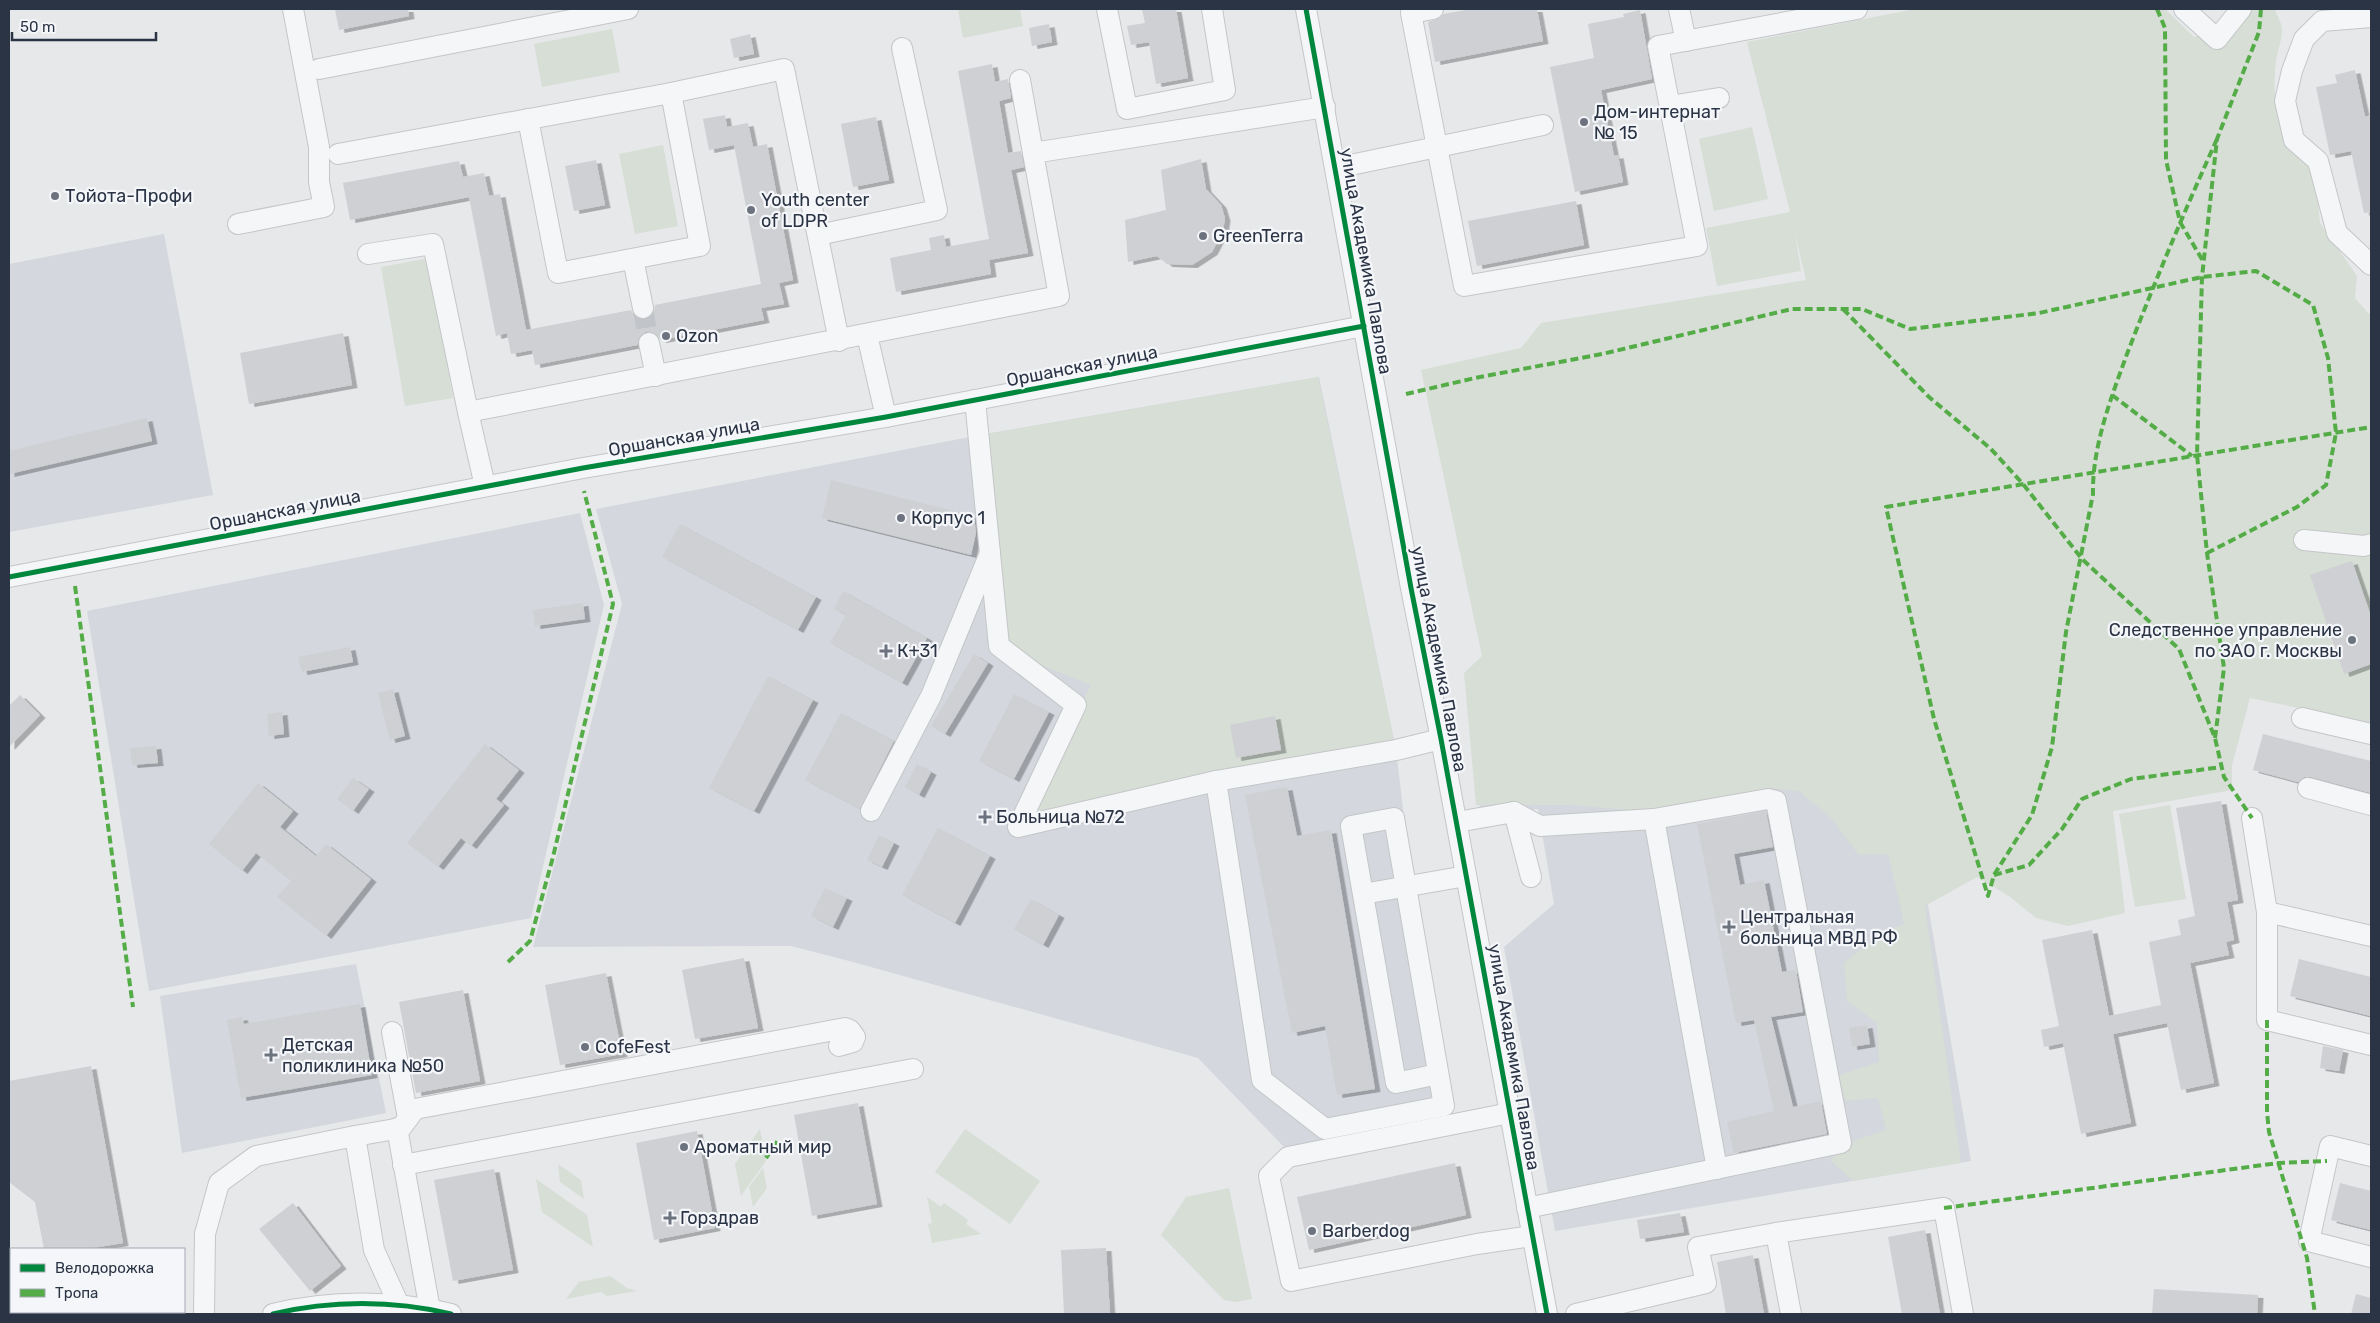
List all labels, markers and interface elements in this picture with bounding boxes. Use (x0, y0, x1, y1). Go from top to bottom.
scale bar (12, 10, 156, 42)
text: 50 m (20, 18, 55, 36)
place label: Дом-интернат № 15 (1594, 101, 1720, 144)
marker: Дом-интернат № 15 (1578, 116, 1590, 128)
street label: улица Академика Павлова (1335, 146, 1397, 376)
place label: Тойота-Профи (65, 185, 193, 207)
place label: Youth center of LDPR (761, 189, 870, 232)
marker: Тойота-Профи (49, 190, 61, 202)
marker: Youth center of LDPR (745, 204, 757, 216)
place label: GreenTerra (1213, 225, 1303, 247)
marker: GreenTerra (1197, 230, 1209, 242)
place label: Ozon (676, 325, 718, 347)
marker: Ozon (660, 330, 672, 342)
street label: Оршанская улица (1005, 341, 1159, 391)
street label: Оршанская улица (607, 413, 761, 461)
street label: Оршанская улица (208, 485, 362, 535)
place label: Корпус 1 (911, 507, 985, 529)
marker: Корпус 1 (895, 512, 907, 524)
street label: улица Академика Павлова (1406, 544, 1472, 774)
place label: Следственное управление по ЗАО г. Москвы (2109, 619, 2342, 662)
marker: Следственное управление по ЗАО г. Москвы (2346, 634, 2358, 646)
place label: К+31 (897, 640, 938, 662)
marker: К+31 (879, 644, 893, 658)
place label: Больница №72 (996, 806, 1125, 828)
marker: Больница №72 (978, 810, 992, 824)
place label: Центральная больница МВД РФ (1740, 906, 1898, 949)
marker: Центральная больница МВД РФ (1722, 920, 1736, 934)
street label: улица Академика Павлова (1483, 942, 1545, 1172)
place label: Детская поликлиника №50 (282, 1034, 444, 1077)
place label: CofeFest (595, 1036, 671, 1058)
marker: CofeFest (579, 1041, 591, 1053)
marker: Детская поликлиника №50 (264, 1048, 278, 1062)
place label: Ароматный мир (694, 1136, 832, 1158)
marker: Ароматный мир (678, 1141, 690, 1153)
place label: Горздрав (680, 1207, 759, 1229)
marker: Горздрав (664, 1212, 676, 1224)
place label: Barberdog (1322, 1220, 1410, 1242)
marker: Barberdog (1306, 1225, 1318, 1237)
legend (10, 1248, 185, 1313)
text: Велодорожка (55, 1259, 154, 1277)
text: Тропа (55, 1284, 98, 1302)

